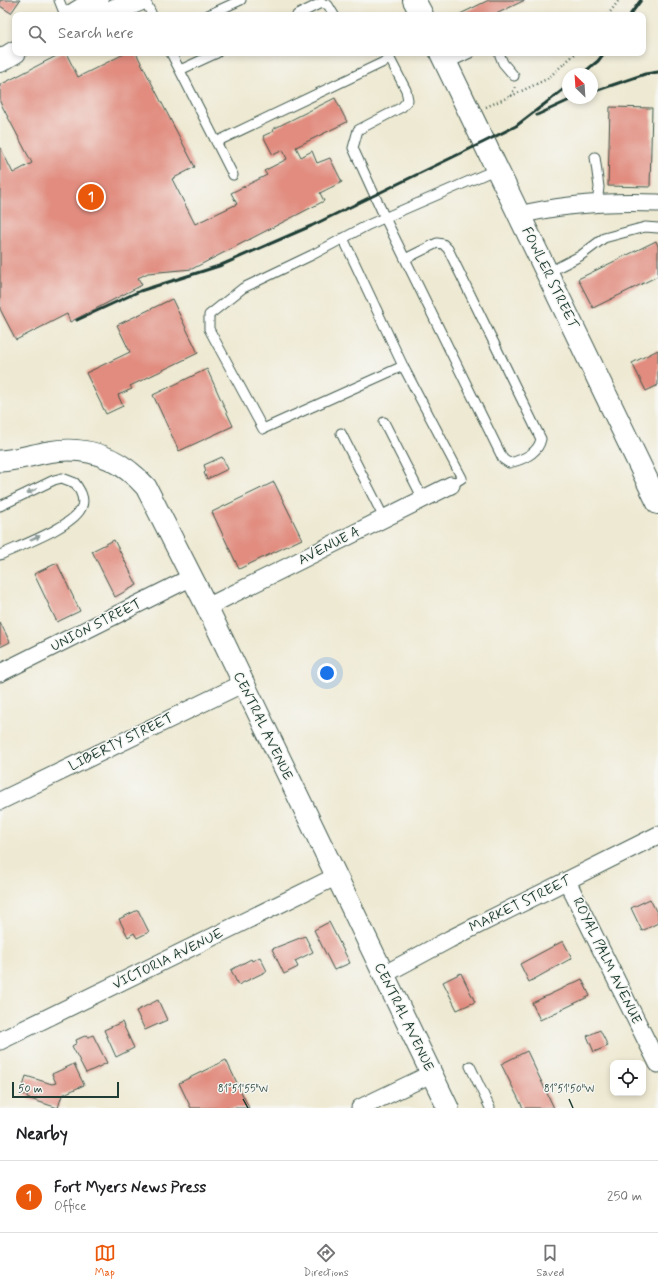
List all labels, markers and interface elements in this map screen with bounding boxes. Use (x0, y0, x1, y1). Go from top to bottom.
search box (12, 12, 646, 56)
icon: search (26, 23, 48, 45)
text: Search here (58, 24, 134, 44)
north arrow (562, 68, 598, 104)
pin: 1 (78, 182, 104, 212)
street label: FOWLER STREET (518, 224, 583, 332)
one-way arrow (26, 488, 37, 494)
street label: AVENUE A (295, 523, 363, 569)
one-way arrow (30, 535, 41, 541)
street label: UNION STREET (47, 594, 145, 656)
your location (317, 663, 337, 683)
street label: CENTRAL AVENUE (229, 669, 297, 783)
street label: LIBERTY STREET (66, 709, 176, 775)
street label: MARKET STREET (466, 871, 574, 937)
street label: ROYAL PALM AVENUE (568, 895, 646, 1027)
street label: VICTORIA AVENUE (109, 924, 227, 994)
street label: CENTRAL AVENUE (370, 960, 438, 1074)
map controls (610, 1060, 646, 1096)
button: locate (610, 1060, 646, 1096)
scale bar (12, 1080, 119, 1099)
text: 50 m (18, 1082, 43, 1096)
text: 81°51'55"W (218, 1082, 268, 1096)
text: 81°51'50"W (544, 1082, 594, 1096)
text: Nearby (16, 1123, 68, 1145)
text: Fort Myers News Press (54, 1178, 206, 1198)
text: 1 (26, 1188, 32, 1205)
text: 250 m (607, 1188, 642, 1205)
text: Office (54, 1198, 86, 1215)
tab: Map (94, 1242, 116, 1280)
tab: Directions (303, 1242, 349, 1280)
tab: Saved (536, 1242, 564, 1280)

